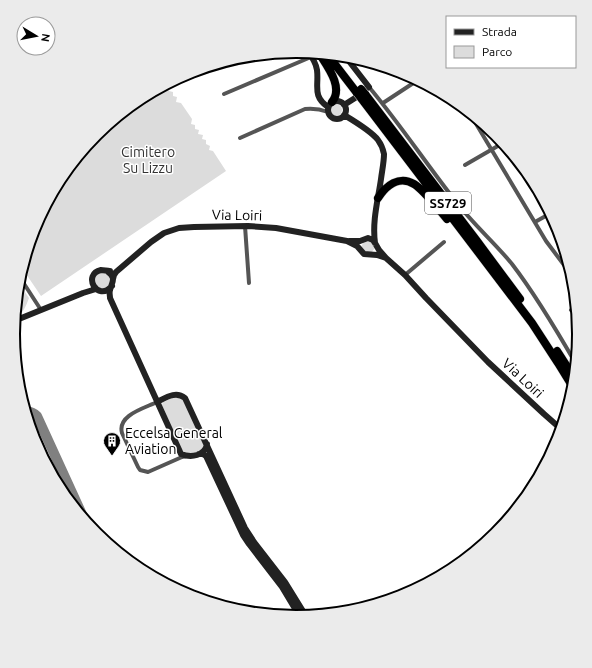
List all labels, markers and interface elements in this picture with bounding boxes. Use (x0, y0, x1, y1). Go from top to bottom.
north arrow (16, 16, 56, 56)
legend (446, 16, 576, 68)
text: Strada (482, 25, 517, 38)
text: N (39, 33, 52, 43)
text: Parco (482, 45, 512, 58)
park label: Cimitero Su Lizzu (121, 144, 175, 176)
road number: SS729 (425, 192, 471, 214)
street label: Via Loiri (212, 207, 262, 223)
street label: Via Loiri (499, 355, 547, 401)
place label: Eccelsa General Aviation (125, 425, 223, 457)
building icon: Eccelsa General Aviation (102, 431, 122, 456)

